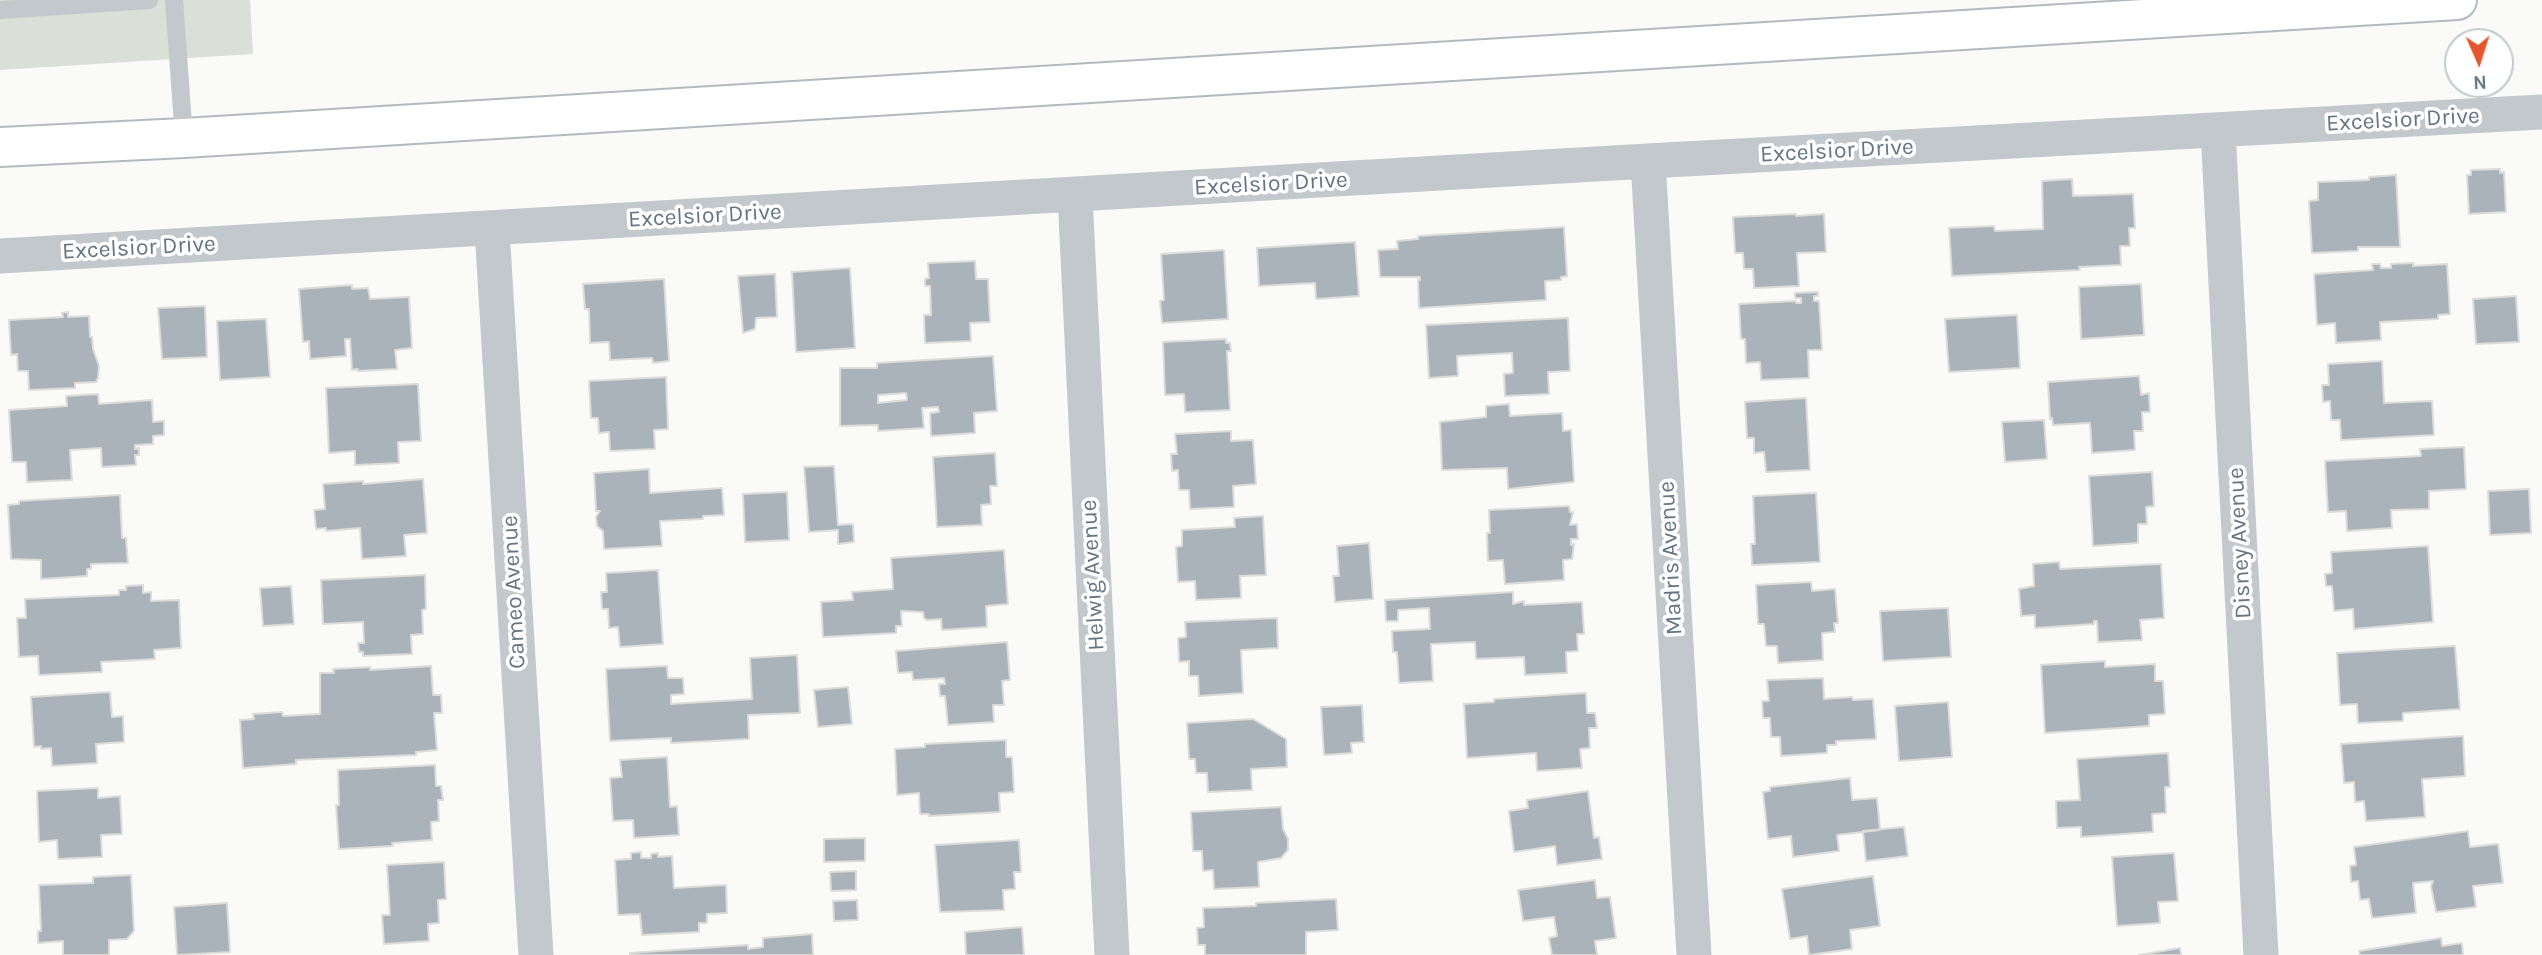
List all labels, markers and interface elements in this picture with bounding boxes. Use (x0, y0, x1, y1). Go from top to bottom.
north arrow (2444, 28, 2514, 98)
text: N (2473, 71, 2487, 93)
street label: Excelsior Drive (2325, 102, 2481, 138)
street label: Excelsior Drive (1759, 133, 1915, 169)
street label: Excelsior Drive (1193, 166, 1349, 202)
street label: Excelsior Drive (627, 198, 783, 234)
street label: Excelsior Drive (61, 230, 217, 266)
street label: Disney Avenue (2222, 467, 2258, 619)
street label: Madris Avenue (1653, 480, 1689, 636)
street label: Helwig Avenue (1075, 499, 1111, 651)
street label: Cameo Avenue (496, 514, 532, 670)

